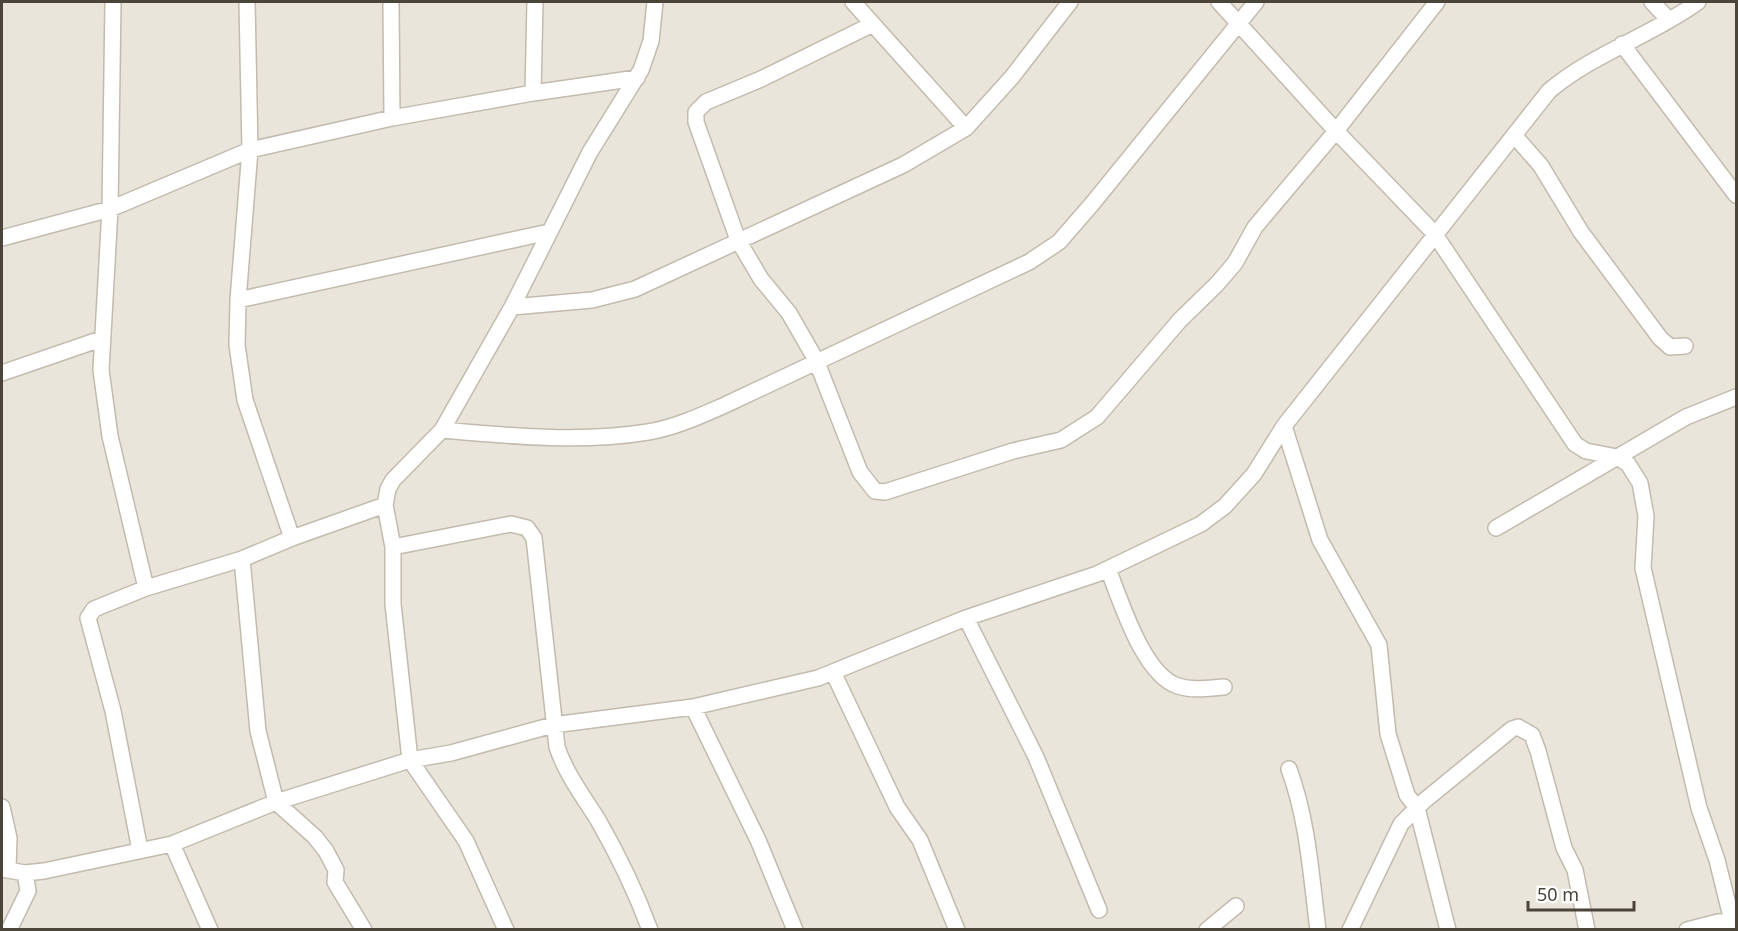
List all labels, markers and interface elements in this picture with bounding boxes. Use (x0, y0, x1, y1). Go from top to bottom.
scale bar (1528, 874, 1634, 912)
text: 50 m (1537, 882, 1579, 906)

